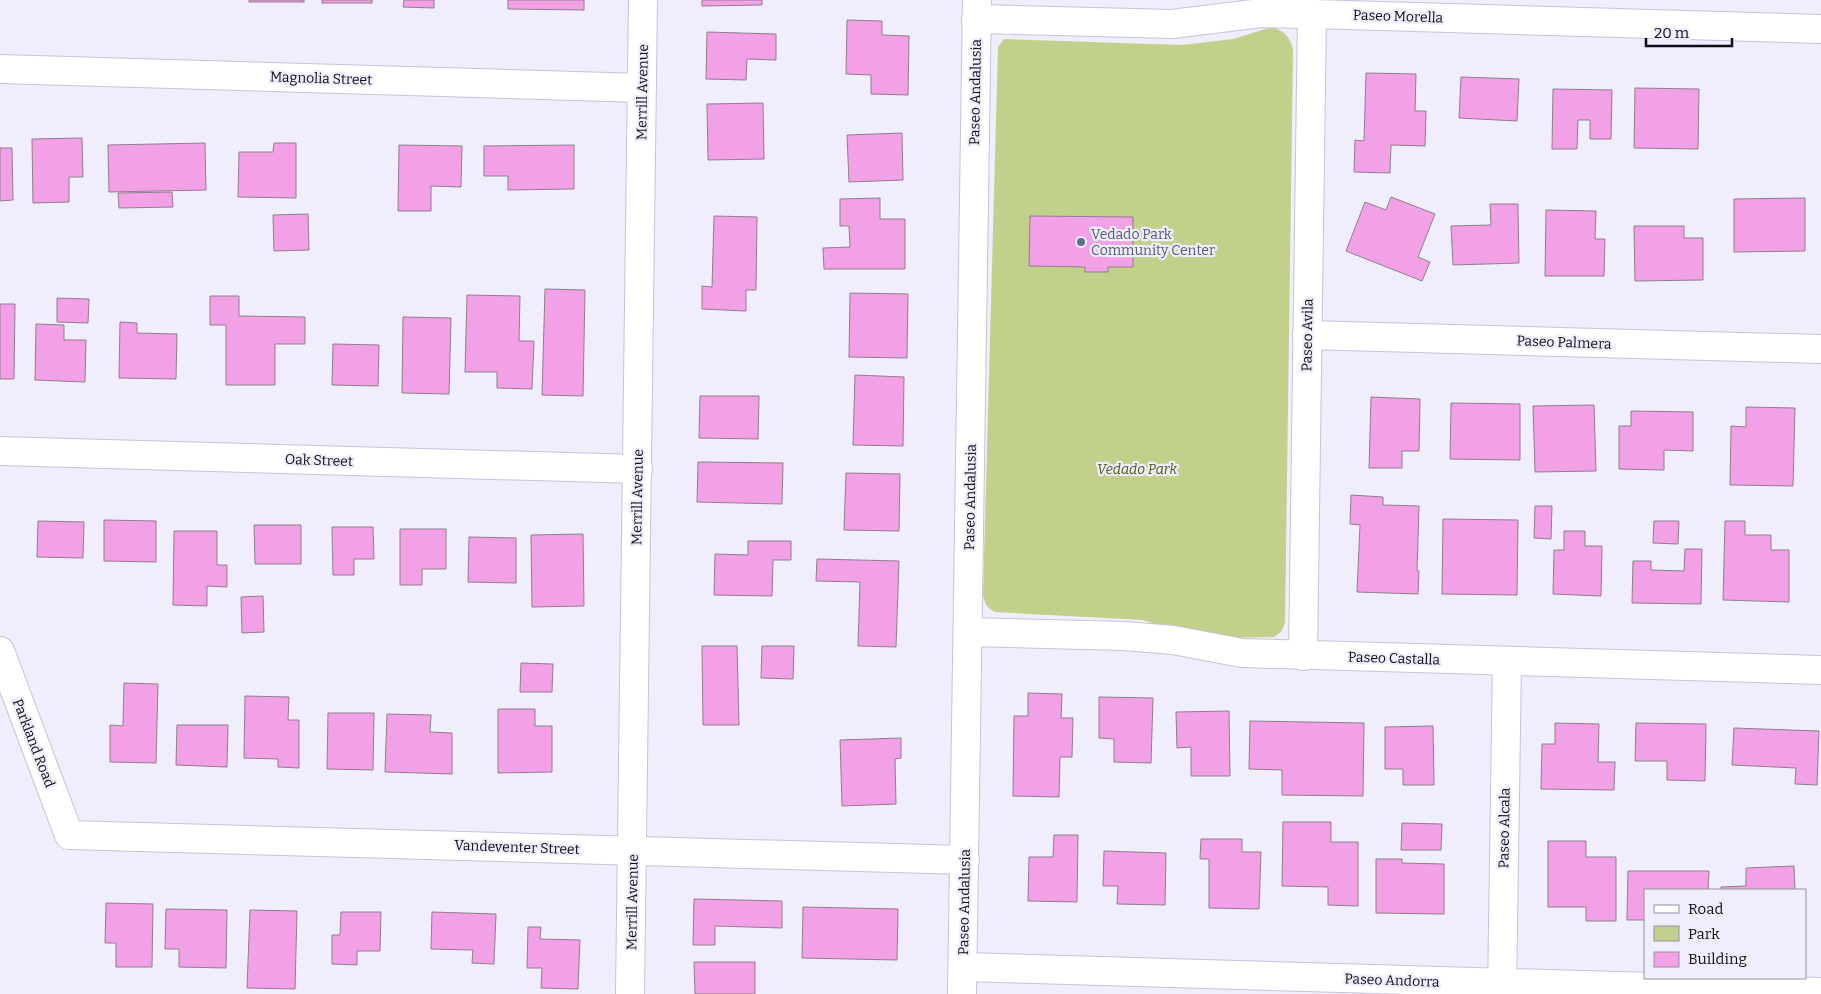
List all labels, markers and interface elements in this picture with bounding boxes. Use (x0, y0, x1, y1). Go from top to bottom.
street label: Paseo Morella (1353, 6, 1444, 27)
scale bar (1646, 15, 1732, 47)
text: 20 m (1654, 24, 1690, 42)
street label: Paseo Andalusia (966, 38, 985, 145)
street label: Merrill Avenue (633, 44, 652, 140)
street label: Magnolia Street (269, 68, 372, 89)
place label: Vedado Park Community Center (1091, 226, 1215, 259)
marker: Vedado Park Community Center (1075, 236, 1087, 248)
street label: Paseo Avila (1298, 298, 1317, 372)
street label: Paseo Palmera (1516, 332, 1612, 353)
street label: Paseo Andalusia (961, 443, 980, 550)
street label: Merrill Avenue (628, 449, 647, 545)
street label: Oak Street (285, 451, 353, 470)
park label: Vedado Park (1097, 461, 1177, 478)
street label: Paseo Castalla (1348, 648, 1441, 669)
street label: Parkland Road (9, 696, 58, 790)
street label: Paseo Alcala (1495, 787, 1514, 869)
street label: Vandeventer Street (454, 837, 580, 858)
street label: Paseo Andalusia (955, 848, 974, 955)
street label: Merrill Avenue (623, 854, 642, 950)
legend (1644, 889, 1806, 979)
text: Road (1688, 900, 1723, 918)
text: Park (1688, 925, 1720, 943)
text: Building (1688, 950, 1747, 968)
street label: Paseo Andorra (1344, 970, 1440, 991)

